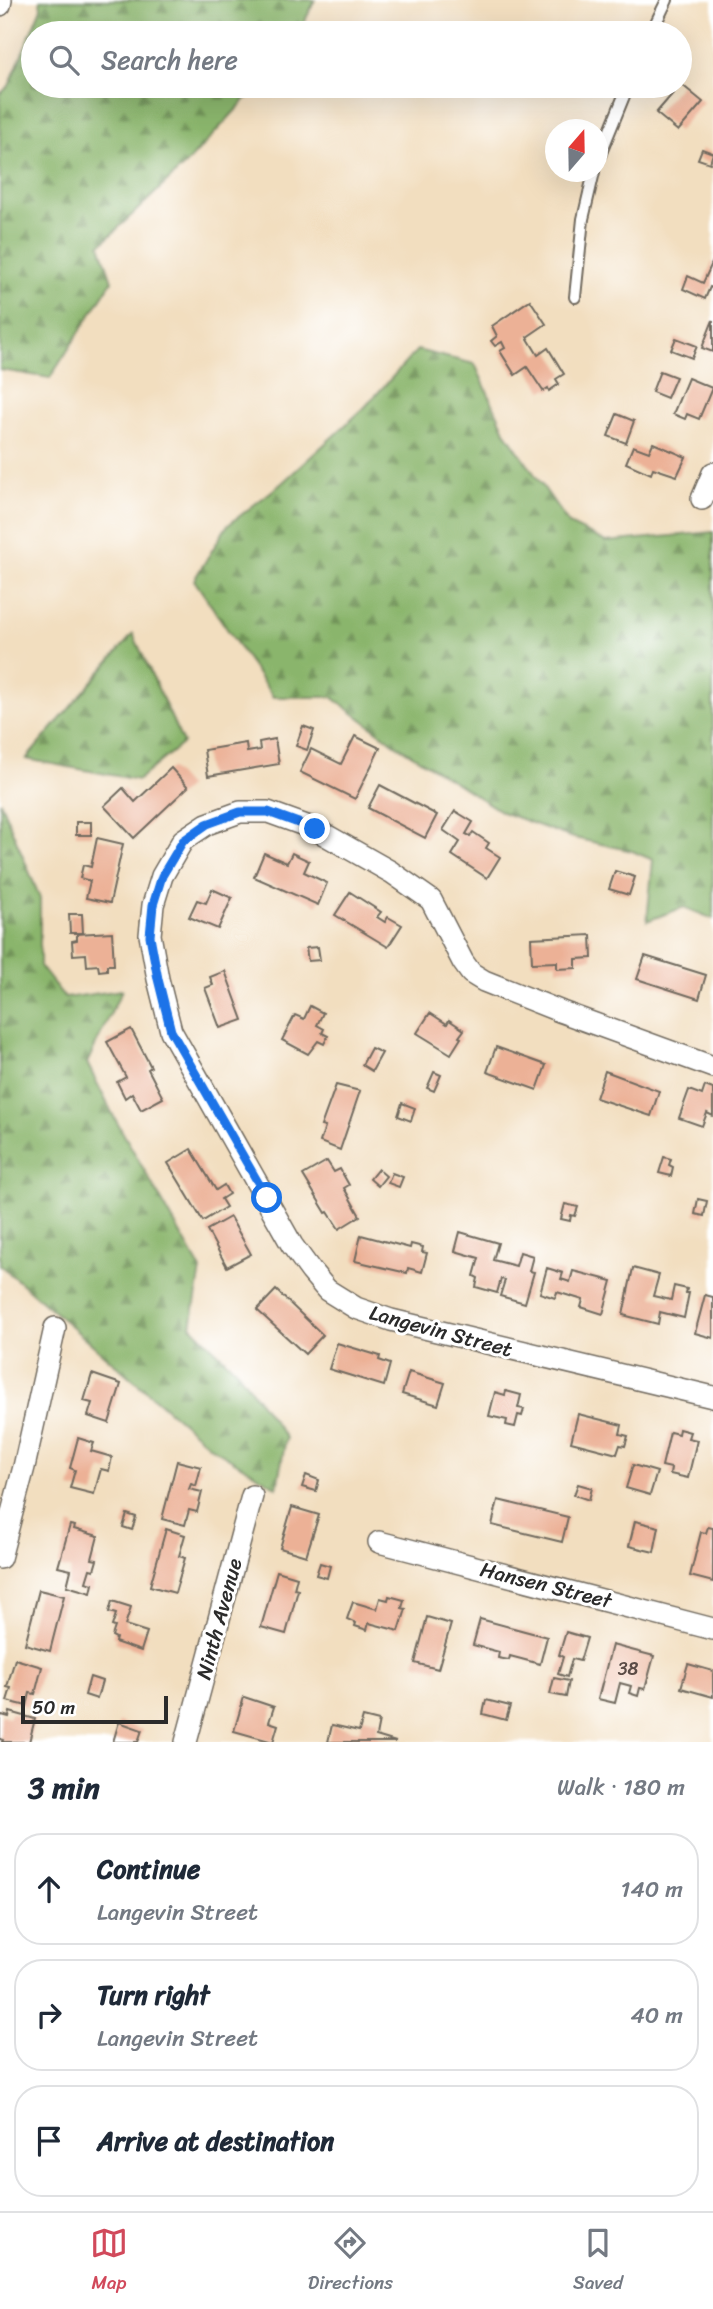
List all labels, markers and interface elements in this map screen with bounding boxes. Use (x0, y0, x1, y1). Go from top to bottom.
search box (21, 21, 692, 98)
text: Search here (101, 37, 238, 83)
icon: search (45, 41, 83, 79)
north arrow (545, 119, 608, 182)
route end (299, 813, 330, 844)
route start (251, 1182, 282, 1213)
street label: Langevin Street (365, 1294, 517, 1368)
street label: Hansen Street (476, 1550, 617, 1620)
street label: Ninth Avenue (185, 1554, 253, 1684)
house number: 38 (618, 1653, 639, 1685)
text: 50 m (32, 1691, 75, 1724)
scale bar (21, 1693, 168, 1725)
text: 3 min (28, 1761, 100, 1815)
text: Walk · 180 m (557, 1767, 685, 1808)
text: Continue (97, 1846, 200, 1892)
text: 140 m (621, 1869, 683, 1910)
icon: ahead (30, 1870, 68, 1908)
text: Langevin Street (97, 1892, 258, 1933)
text: Turn right (97, 1972, 210, 2018)
text: 40 m (630, 1995, 683, 2036)
icon: right (30, 1996, 68, 2034)
text: Langevin Street (97, 2018, 258, 2059)
text: Arrive at destination (97, 2118, 334, 2164)
icon: arrive (30, 2122, 68, 2160)
tab: Map (90, 2224, 128, 2299)
tab: Directions (308, 2224, 393, 2299)
tab: Saved (573, 2224, 623, 2299)

